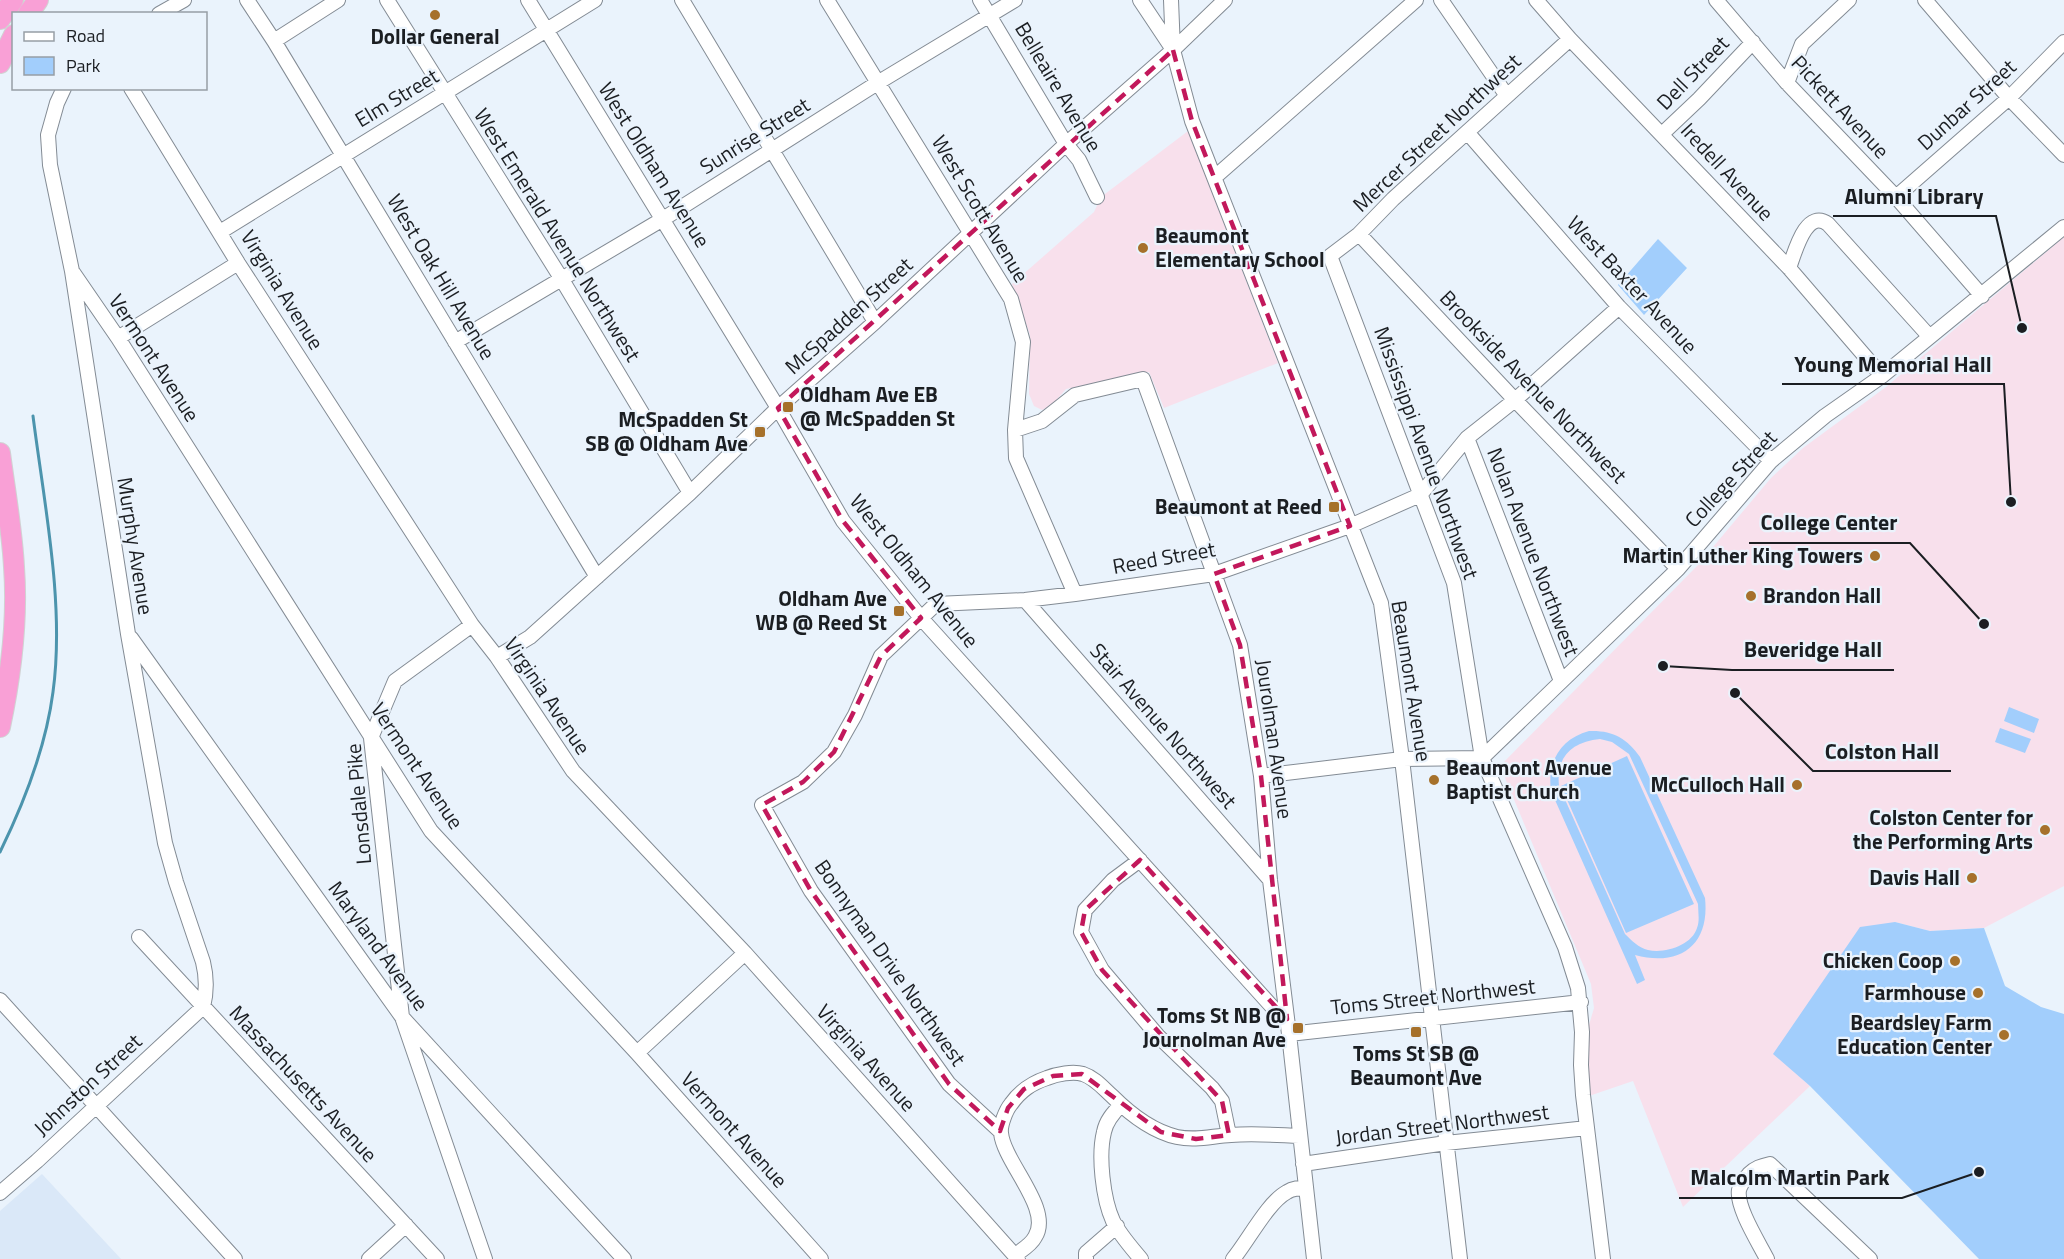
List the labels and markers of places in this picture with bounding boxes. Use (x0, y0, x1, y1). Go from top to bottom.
marker: Dollar General (428, 8, 442, 22)
place label: Dollar General (370, 20, 500, 52)
callout: Alumni Library (1833, 176, 1996, 216)
place label: Beaumont Elementary School (1155, 219, 1325, 275)
marker: Beaumont Elementary School (1136, 241, 1150, 255)
callout: Young Memorial Hall (1782, 344, 2004, 384)
place label: Oldham Ave EB @ McSpadden St (800, 378, 955, 434)
marker: Oldham Ave EB @ McSpadden St (781, 400, 795, 414)
place label: McSpadden St SB @ Oldham Ave (585, 403, 748, 459)
marker: McSpadden St SB @ Oldham Ave (753, 425, 767, 439)
place label: Beaumont at Reed (1155, 490, 1322, 522)
marker: Beaumont at Reed (1327, 500, 1341, 514)
callout: College Center (1749, 503, 1910, 543)
place label: Martin Luther King Towers (1622, 539, 1863, 571)
marker: Martin Luther King Towers (1868, 549, 1882, 563)
place label: Brandon Hall (1763, 579, 1881, 611)
place label: Oldham Ave WB @ Reed St (756, 582, 887, 638)
marker: Brandon Hall (1744, 589, 1758, 603)
marker: Oldham Ave WB @ Reed St (892, 604, 906, 618)
callout: Beveridge Hall (1732, 630, 1894, 670)
callout: Colston Hall (1813, 731, 1951, 771)
place label: Beaumont Avenue Baptist Church (1446, 751, 1612, 807)
place label: McCulloch Hall (1650, 768, 1785, 800)
marker: Beaumont Avenue Baptist Church (1427, 773, 1441, 787)
marker: McCulloch Hall (1790, 778, 1804, 792)
place label: Colston Center for the Performing Arts (1853, 801, 2033, 857)
marker: Colston Center for the Performing Arts (2038, 823, 2052, 837)
place label: Davis Hall (1869, 861, 1960, 893)
marker: Davis Hall (1965, 871, 1979, 885)
place label: Chicken Coop (1823, 944, 1943, 976)
marker: Chicken Coop (1948, 954, 1962, 968)
place label: Farmhouse (1864, 976, 1966, 1008)
marker: Farmhouse (1971, 986, 1985, 1000)
place label: Toms St NB @ Journolman Ave (1143, 999, 1286, 1055)
place label: Beardsley Farm Education Center (1837, 1006, 1992, 1062)
marker: Toms St NB @ Journolman Ave (1291, 1021, 1305, 1035)
marker: Toms St SB @ Beaumont Ave (1409, 1025, 1423, 1039)
marker: Beardsley Farm Education Center (1997, 1028, 2011, 1042)
place label: Toms St SB @ Beaumont Ave (1350, 1037, 1482, 1093)
callout: Malcolm Martin Park (1679, 1158, 1902, 1198)

